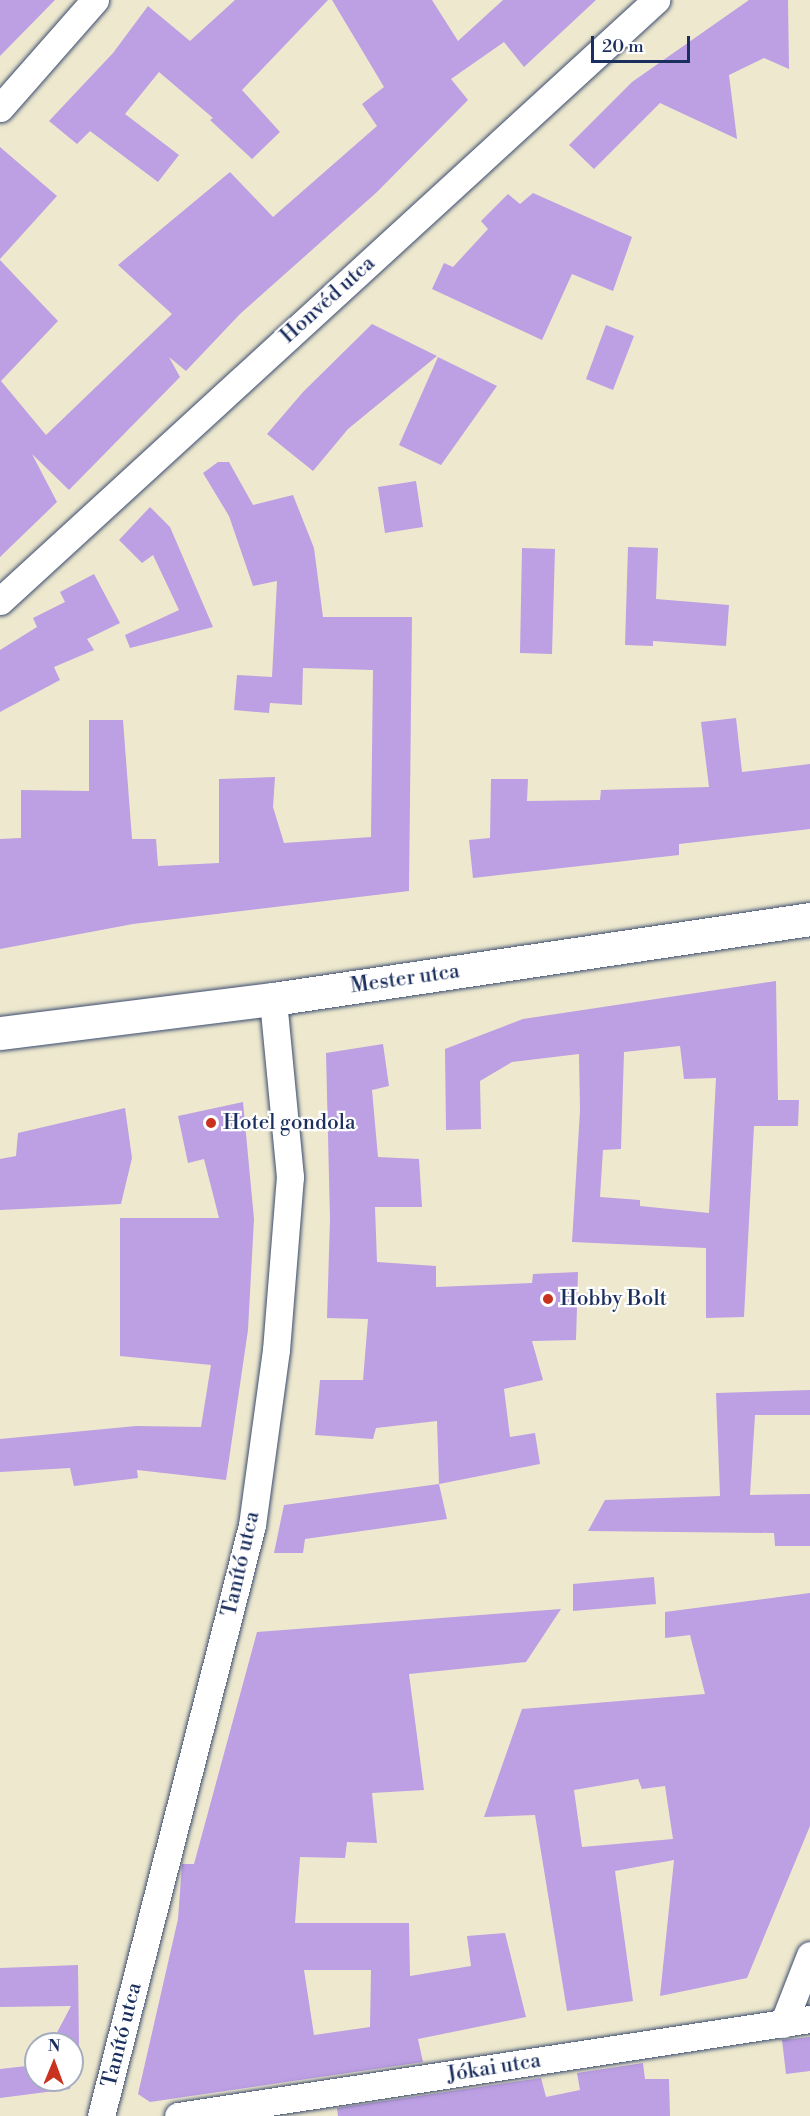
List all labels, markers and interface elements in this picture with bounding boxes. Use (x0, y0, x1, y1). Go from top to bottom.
scale bar (594, 24, 693, 62)
text: 20 m (602, 35, 644, 58)
street label: Honvéd utca (276, 251, 380, 349)
street label: Mester utca (349, 959, 461, 999)
place label: Hotel gondola (223, 1110, 356, 1136)
marker: Hotel gondola (204, 1116, 218, 1130)
place label: Hobby Bolt (560, 1286, 667, 1312)
marker: Hobby Bolt (541, 1292, 555, 1306)
street label: Tanító utca (217, 1509, 265, 1619)
street label: Tanító utca (97, 1980, 147, 2090)
north arrow (24, 2032, 84, 2092)
text: N (48, 2036, 61, 2056)
street label: Jókai utca (445, 2048, 543, 2088)

